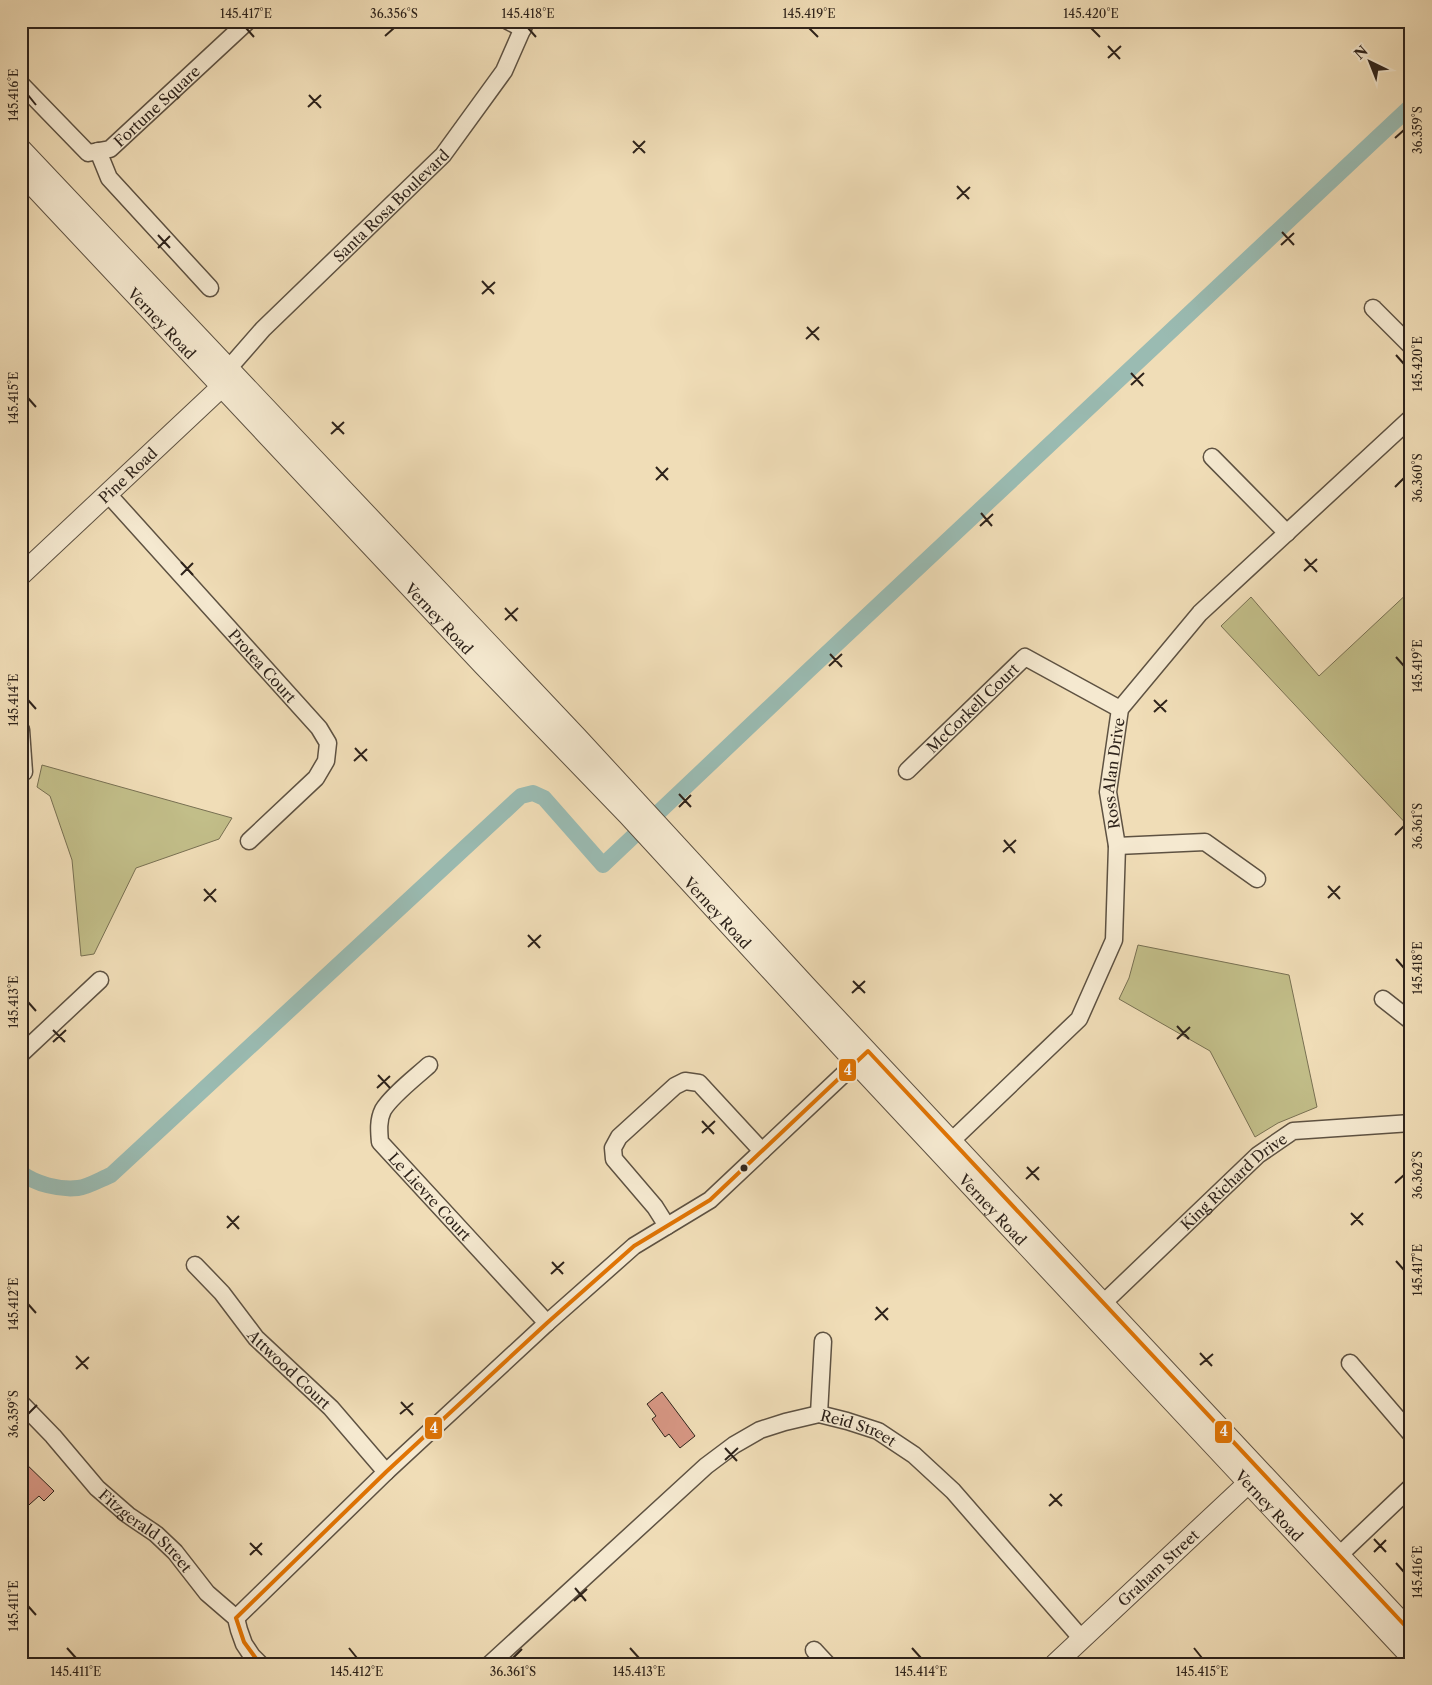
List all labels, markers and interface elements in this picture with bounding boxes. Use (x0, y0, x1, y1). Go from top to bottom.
text: 145.417°E (220, 6, 272, 21)
text: 36.356°S (370, 6, 418, 21)
text: 145.418°E (501, 6, 555, 21)
text: 145.419°E (783, 6, 835, 21)
text: 145.420°E (1063, 6, 1119, 21)
north arrow (1344, 38, 1394, 88)
text: N (1351, 42, 1372, 63)
street label: Fortune Square (109, 61, 204, 150)
text: 145.416°E (6, 69, 21, 121)
text: 36.359°S (1410, 106, 1425, 154)
street label: Santa Rosa Boulevard (329, 145, 453, 266)
street label: Verney Road (123, 283, 200, 363)
text: 145.420°E (1410, 336, 1425, 392)
text: 145.415°E (6, 372, 21, 424)
street label: Pine Road (94, 443, 161, 507)
text: 36.360°S (1410, 453, 1425, 503)
street label: Verney Road (401, 578, 477, 658)
street label: Protea Court (225, 625, 301, 707)
text: 145.419°E (1410, 640, 1425, 692)
street label: McCorkell Court (922, 658, 1023, 757)
text: 145.414°E (6, 674, 21, 726)
street label: Ross Alan Drive (1098, 717, 1128, 831)
text: 36.361°S (1410, 803, 1425, 849)
street label: Verney Road (679, 872, 755, 952)
text: 145.418°E (1410, 941, 1425, 995)
text: 145.413°E (6, 976, 21, 1028)
line badge: 4 (838, 1058, 857, 1082)
text: 4 (844, 1061, 852, 1079)
street label: King Richard Drive (1176, 1129, 1290, 1234)
street label: Le Lievre Court (385, 1148, 476, 1245)
text: 36.362°S (1410, 1151, 1425, 1199)
unlabelled marker (739, 1163, 749, 1173)
street label: Verney Road (954, 1169, 1031, 1249)
text: 145.417°E (1410, 1244, 1425, 1296)
text: 145.412°E (6, 1278, 21, 1330)
street label: Attwood Court (243, 1325, 335, 1413)
text: 36.359°S (6, 1390, 21, 1438)
street label: Reid Street (819, 1405, 901, 1450)
line badge: 4 (424, 1416, 443, 1440)
text: 4 (430, 1419, 438, 1437)
line badge: 4 (1214, 1420, 1233, 1444)
text: 4 (1220, 1422, 1228, 1440)
street label: Verney Road (1231, 1465, 1307, 1545)
street label: Fitzgerald Street (95, 1485, 197, 1576)
street label: Graham Street (1113, 1525, 1203, 1610)
text: 145.416°E (1410, 1546, 1425, 1598)
text: 145.411°E (6, 1581, 21, 1631)
text: 145.411°E (51, 1664, 101, 1679)
text: 145.412°E (331, 1664, 383, 1679)
text: 36.361°S (490, 1664, 536, 1679)
text: 145.413°E (613, 1664, 665, 1679)
text: 145.414°E (895, 1664, 947, 1679)
text: 145.415°E (1176, 1664, 1228, 1679)

